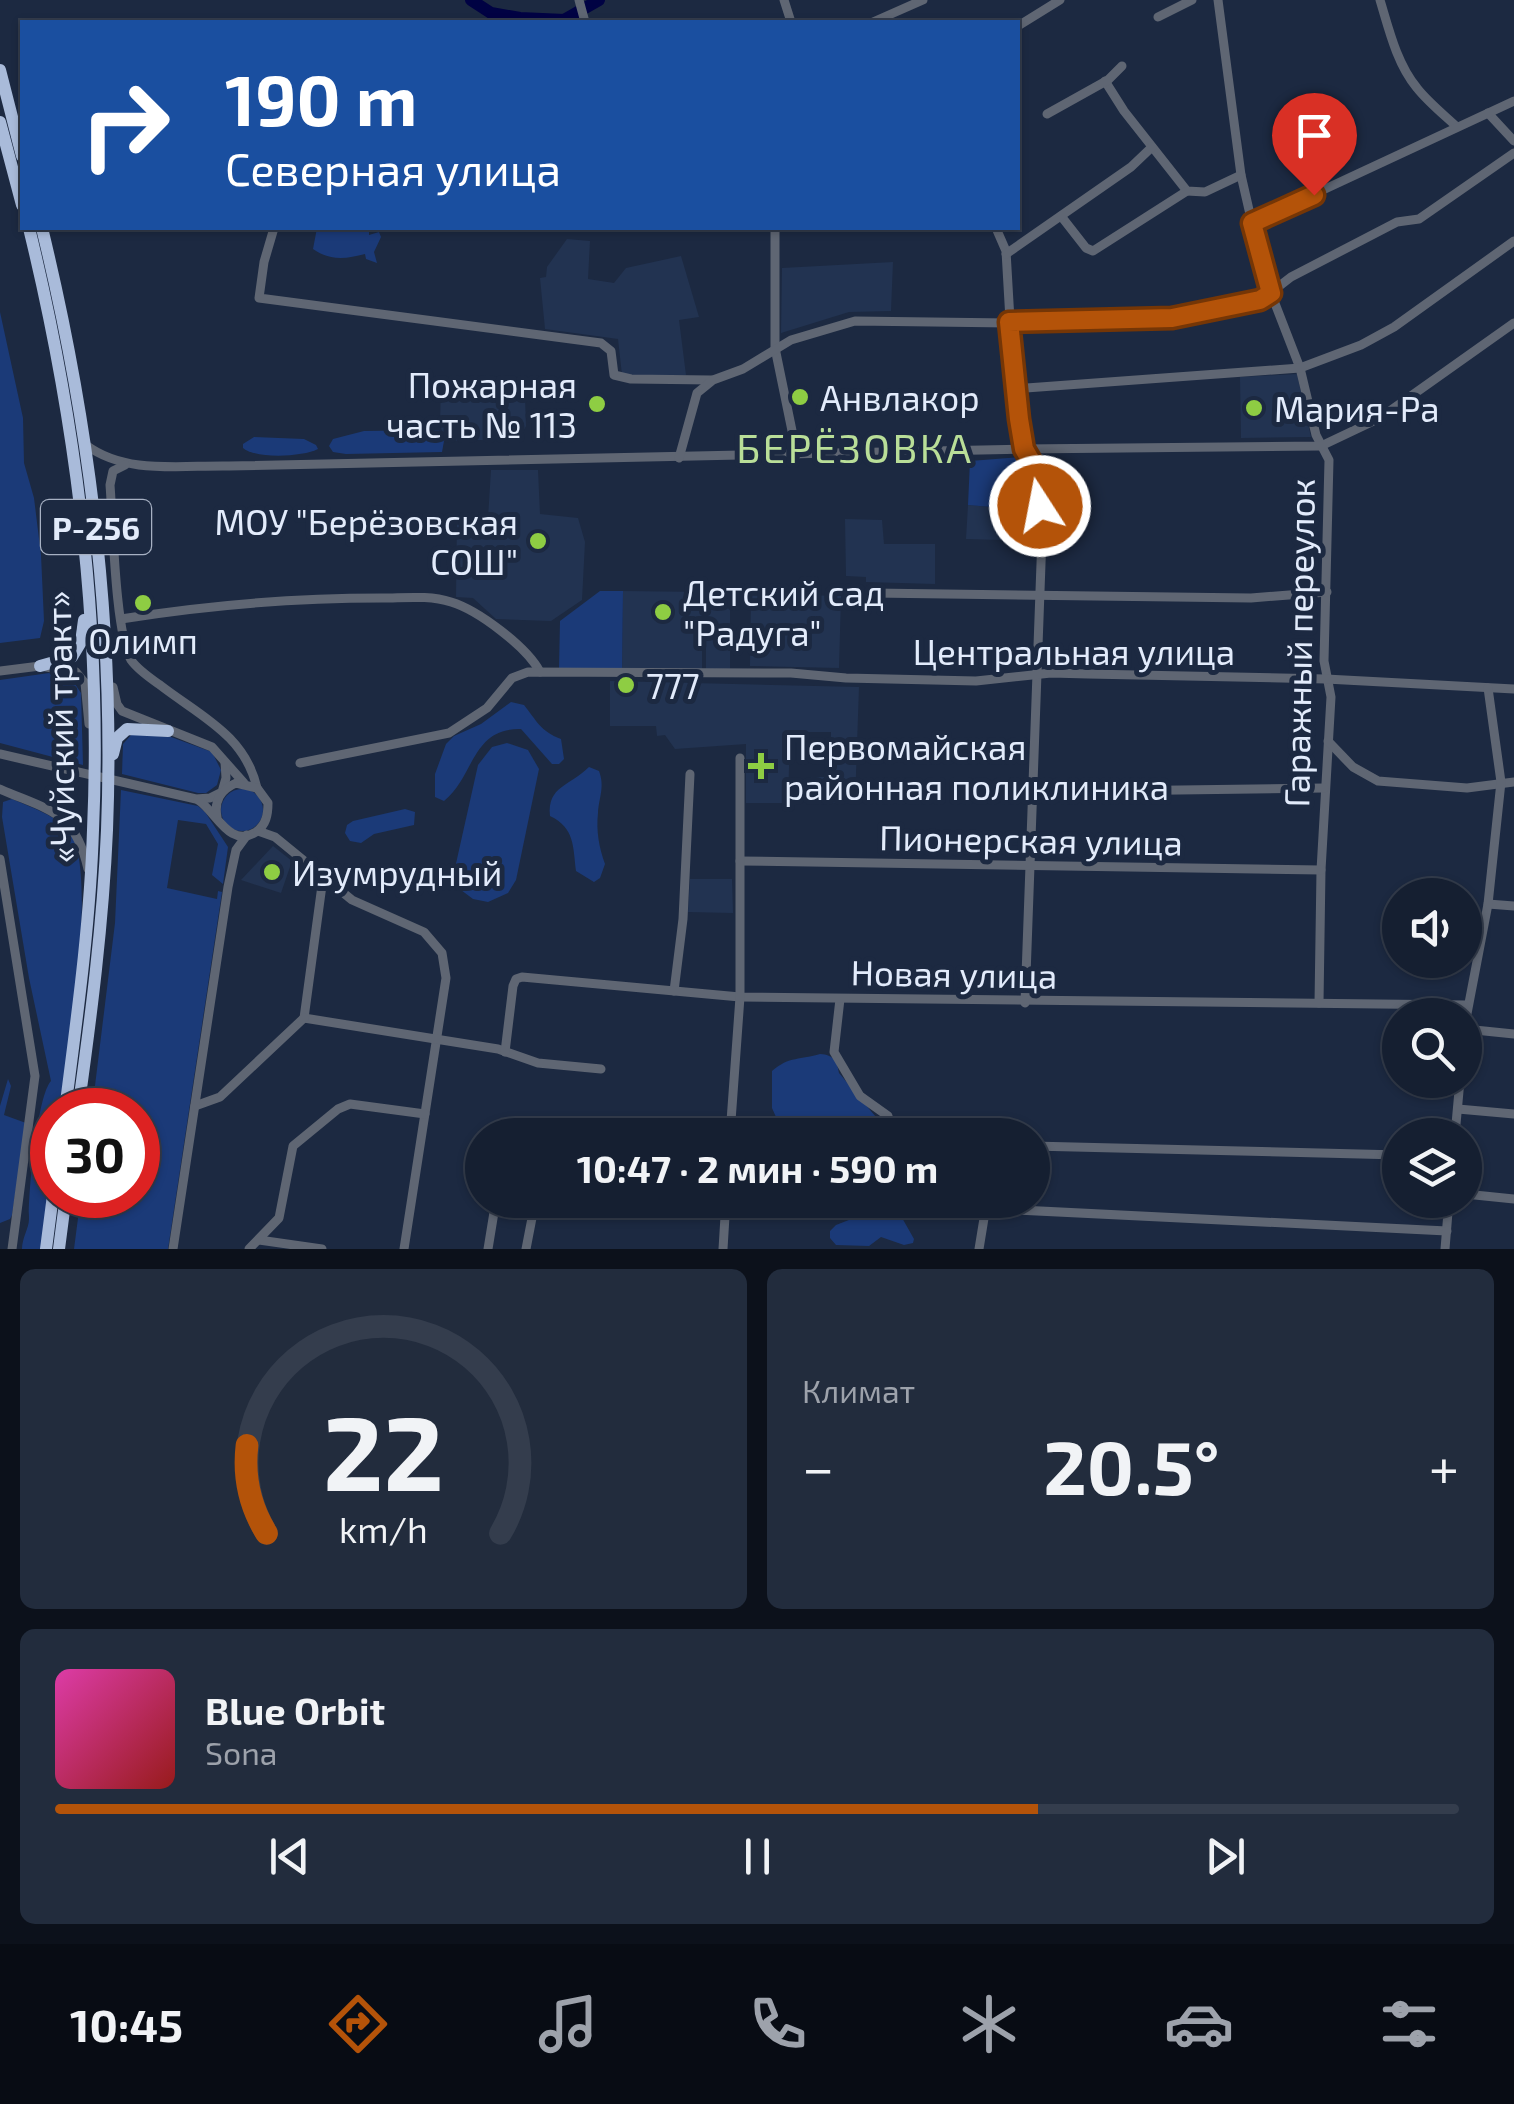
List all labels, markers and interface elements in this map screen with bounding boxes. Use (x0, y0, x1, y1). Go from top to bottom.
text: 190 m (225, 56, 418, 140)
icon: right (60, 60, 190, 190)
pin (1272, 93, 1357, 196)
icon: arrive (1287, 108, 1342, 163)
text: Северная улица (225, 141, 561, 195)
place label: Пожарная часть № 113 (386, 363, 577, 445)
place label: Анвлакор (820, 376, 980, 418)
marker: Анвлакор (789, 386, 811, 408)
place label: Мария-Ра (1274, 387, 1440, 429)
marker: Пожарная часть № 113 (586, 393, 608, 415)
marker: Мария-Ра (1243, 397, 1265, 419)
district label: БЕРЁЗОВКА (736, 423, 974, 471)
position arrow (988, 454, 1092, 558)
street label: Гаражный переулок (1274, 478, 1323, 808)
road number: Р-256 (41, 500, 151, 554)
place label: МОУ "Берёзовская СОШ" (215, 500, 518, 582)
marker: МОУ "Берёзовская СОШ" (527, 530, 549, 552)
place label: Детский сад "Радуга" (683, 571, 884, 654)
street label: «Чуйский тракт» (36, 590, 83, 864)
marker: Олимп (132, 592, 154, 614)
marker: Детский сад "Радуга" (652, 601, 674, 623)
place label: Олимп (88, 619, 198, 661)
street label: Центральная улица (913, 630, 1235, 673)
place label: 777 (646, 664, 700, 706)
marker: 777 (615, 674, 637, 696)
place label: Первомайская районная поликлиника (784, 725, 1169, 807)
marker: Первомайская районная поликлиника (748, 753, 774, 779)
street label: Пионерская улица (879, 815, 1183, 864)
place label: Изумрудный (292, 851, 502, 894)
marker: Изумрудный (261, 861, 283, 883)
map controls (1382, 878, 1482, 1218)
button: sound (1382, 878, 1482, 978)
street label: Новая улица (850, 950, 1058, 997)
button: search (1382, 998, 1482, 1098)
speed limit sign: 30 (30, 1088, 160, 1218)
button: layers (1382, 1118, 1482, 1218)
text: 10:47 · 2 мин · 590 m (577, 1145, 938, 1191)
text: Климат (802, 1371, 915, 1409)
text: 22 (323, 1387, 444, 1512)
text: 20.5° (1043, 1420, 1220, 1510)
text: − (802, 1433, 834, 1499)
text: + (1429, 1433, 1459, 1499)
text: km/h (339, 1507, 428, 1550)
text: Blue Orbit (205, 1687, 385, 1733)
text: Sona (205, 1733, 277, 1771)
icon: previous (262, 1829, 317, 1884)
icon: pause (730, 1829, 785, 1884)
icon: next (1198, 1829, 1253, 1884)
icon: directions (323, 1989, 393, 2059)
icon: music (533, 1989, 603, 2059)
icon: phone (743, 1989, 813, 2059)
icon: climate (954, 1989, 1024, 2059)
icon: car (1164, 1989, 1234, 2059)
icon: filters (1374, 1989, 1444, 2059)
text: 10:45 (70, 1997, 183, 2051)

